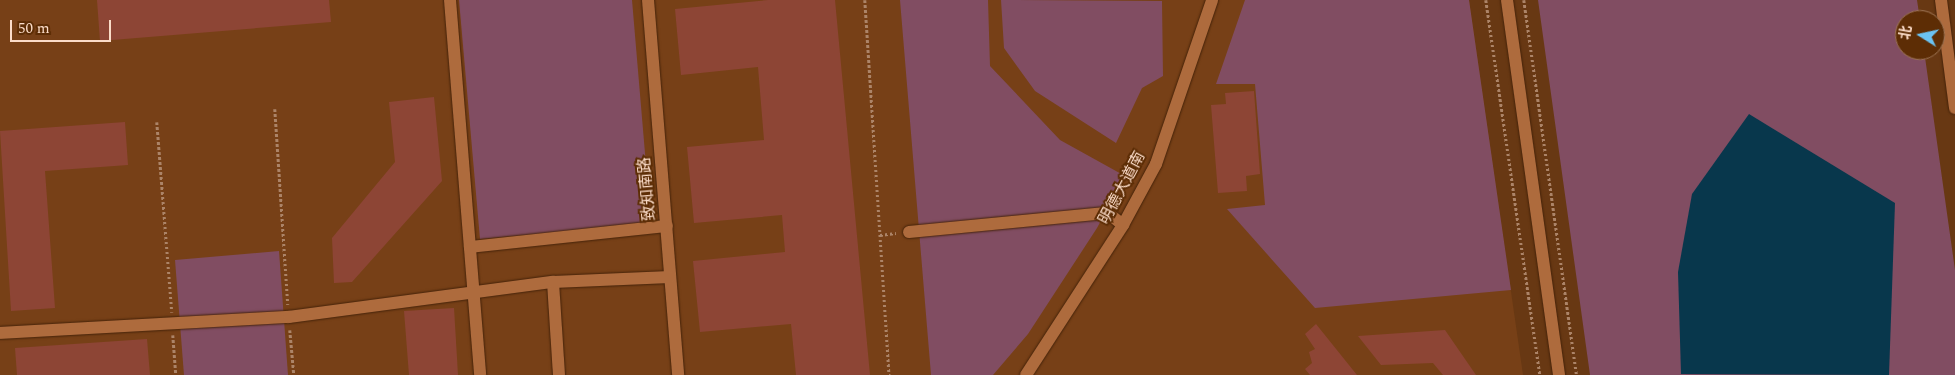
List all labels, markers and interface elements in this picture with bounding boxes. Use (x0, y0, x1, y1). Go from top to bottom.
scale bar (12, 10, 114, 42)
north arrow (1895, 10, 1945, 60)
text: 50 m (18, 17, 50, 40)
text: 北 (1894, 24, 1917, 41)
street label: 明德大道南 (1095, 148, 1149, 228)
street label: 致知南路 (635, 156, 659, 222)

